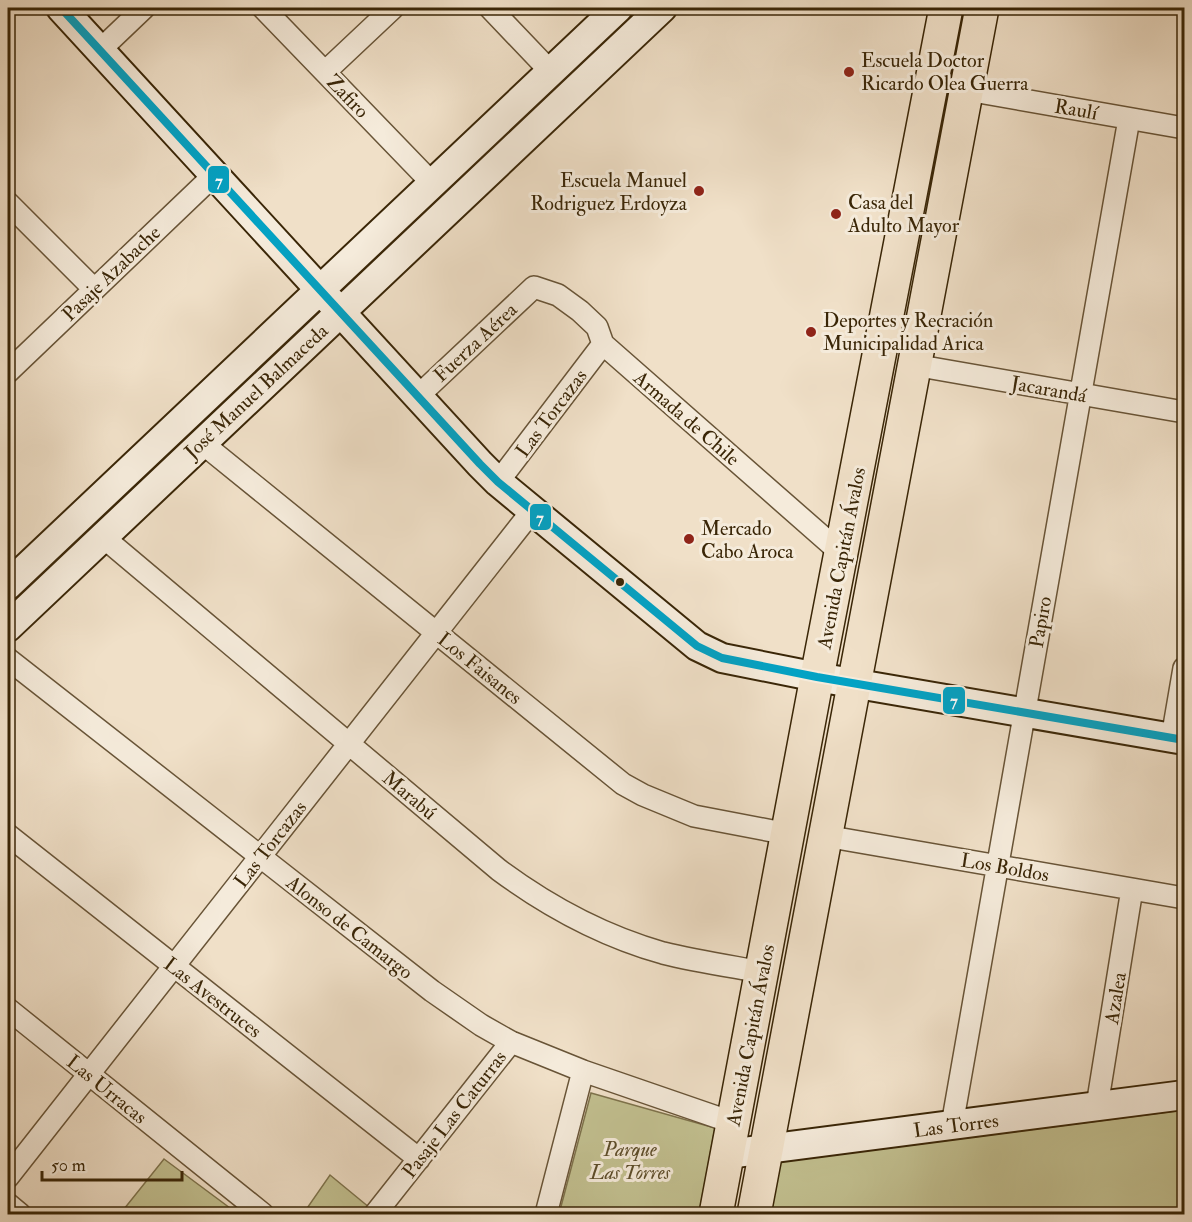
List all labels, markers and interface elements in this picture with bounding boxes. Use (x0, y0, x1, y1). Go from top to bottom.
place label: Escuela Doctor Ricardo Olea Guerra (861, 48, 1029, 96)
marker: Escuela Doctor Ricardo Olea Guerra (842, 65, 856, 79)
street label: Zafiro (321, 69, 374, 123)
street label: Raulí (1052, 93, 1101, 126)
line badge: 7 (207, 165, 230, 194)
place label: Escuela Manuel Rodriguez Erdoyza (530, 168, 688, 216)
text: 7 (215, 171, 223, 191)
marker: Escuela Manuel Rodriguez Erdoyza (692, 184, 706, 198)
place label: Casa del Adulto Mayor (847, 190, 960, 238)
marker: Casa del Adulto Mayor (829, 207, 843, 221)
street label: Pasaje Azabache (57, 220, 166, 327)
street label: Fuerza Aérea (428, 297, 523, 387)
place label: Deportes y Recración Municipalidad Arica (823, 308, 993, 357)
street label: José Manuel Balmaceda (179, 318, 334, 465)
marker: Deportes y Recración Municipalidad Arica (804, 325, 818, 339)
street label: Las Torcazas (510, 364, 593, 462)
street label: Armada de Chile (628, 365, 745, 471)
street label: Jacarandá (1008, 370, 1089, 409)
street label: Avenida Capitán Ávalos (810, 465, 872, 652)
line badge: 7 (529, 503, 552, 531)
text: 7 (536, 508, 544, 528)
place label: Mercado Cabo Aroca (701, 516, 794, 564)
marker: Mercado Cabo Aroca (682, 532, 696, 546)
unlabelled marker (614, 576, 626, 588)
street label: Papiro (1024, 594, 1058, 650)
street label: Los Faisanes (432, 627, 527, 710)
line badge: 7 (942, 686, 966, 715)
text: 7 (950, 691, 958, 711)
street label: Marabú (377, 765, 442, 825)
street label: Las Torcazas (229, 795, 312, 893)
street label: Los Boldos (959, 847, 1051, 888)
street label: Alonso de Camargo (280, 869, 418, 985)
street label: Avenida Capitán Ávalos (719, 942, 781, 1129)
street label: Las Avestruces (159, 951, 267, 1043)
street label: Azalea (1099, 970, 1132, 1027)
street label: Pasaje Las Caturras (397, 1045, 512, 1183)
street label: Las Urracas (61, 1049, 152, 1130)
street label: Las Torres (912, 1108, 1000, 1143)
park label: Parque Las Torres (589, 1137, 670, 1185)
scale bar (42, 1144, 182, 1182)
text: 50 m (51, 1154, 86, 1177)

